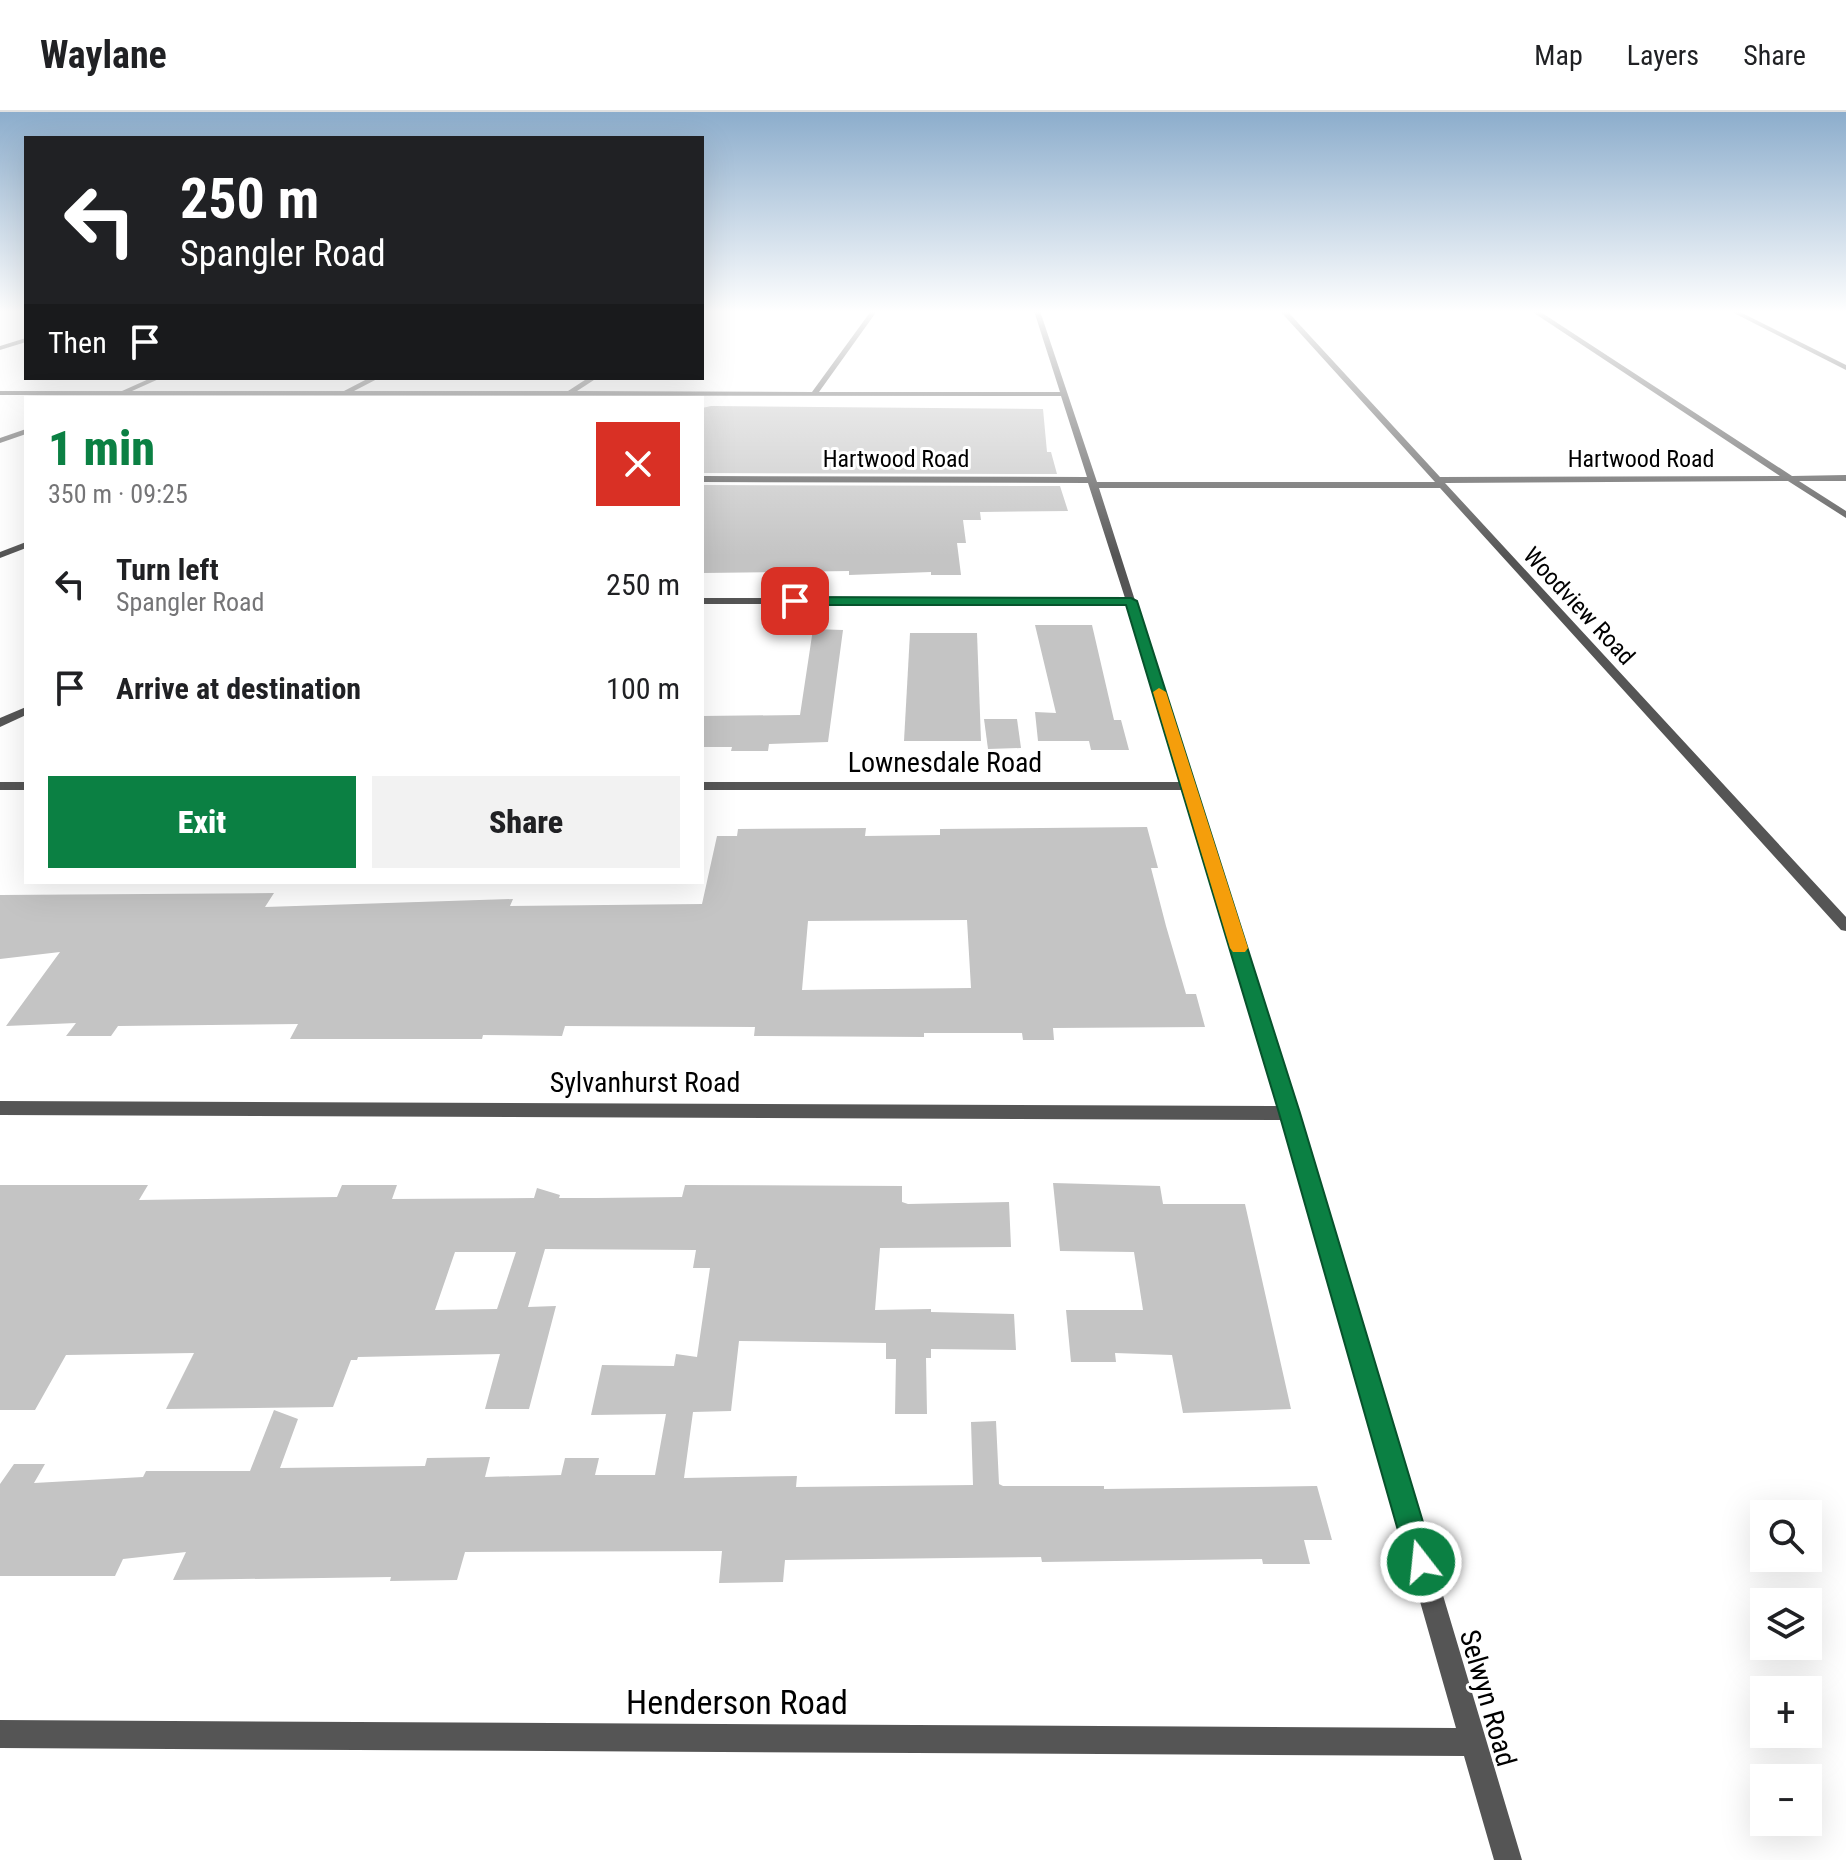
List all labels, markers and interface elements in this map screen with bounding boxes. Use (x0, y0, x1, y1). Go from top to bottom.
text: Waylane (40, 33, 167, 77)
text: Map (1534, 39, 1583, 72)
text: Layers (1627, 39, 1699, 72)
text: Share (1743, 39, 1806, 72)
text: 250 m (180, 166, 319, 232)
icon: left (48, 168, 152, 272)
text: Spangler Road (180, 233, 386, 275)
icon: arrive (123, 320, 167, 364)
text: Then (48, 325, 107, 360)
text: 1 min (48, 420, 155, 477)
button: close (596, 422, 680, 506)
street label: Hartwood Road (823, 445, 969, 473)
street label: Hartwood Road (1568, 445, 1714, 473)
text: 350 m · 09:25 (48, 479, 188, 509)
street label: Woodview Road (1518, 542, 1640, 670)
text: Turn left (116, 552, 219, 587)
icon: left (48, 562, 92, 606)
text: 250 m (606, 567, 680, 602)
pin (761, 567, 829, 635)
icon: arrive (773, 579, 817, 623)
text: Spangler Road (116, 587, 264, 617)
icon: arrive (48, 666, 92, 710)
text: Arrive at destination (116, 671, 361, 706)
text: 100 m (606, 671, 680, 706)
street label: Lownesdale Road (848, 746, 1042, 779)
button: Exit (48, 776, 356, 868)
button: Share (372, 776, 680, 868)
street label: Sylvanhurst Road (550, 1066, 740, 1099)
map controls (1750, 1500, 1822, 1836)
button: search (1750, 1500, 1822, 1572)
position arrow (1379, 1520, 1463, 1604)
button: layers (1750, 1588, 1822, 1660)
street label: Selwyn Road (1453, 1626, 1523, 1770)
button: + (1750, 1676, 1822, 1748)
street label: Henderson Road (626, 1682, 848, 1722)
button: − (1750, 1764, 1822, 1836)

